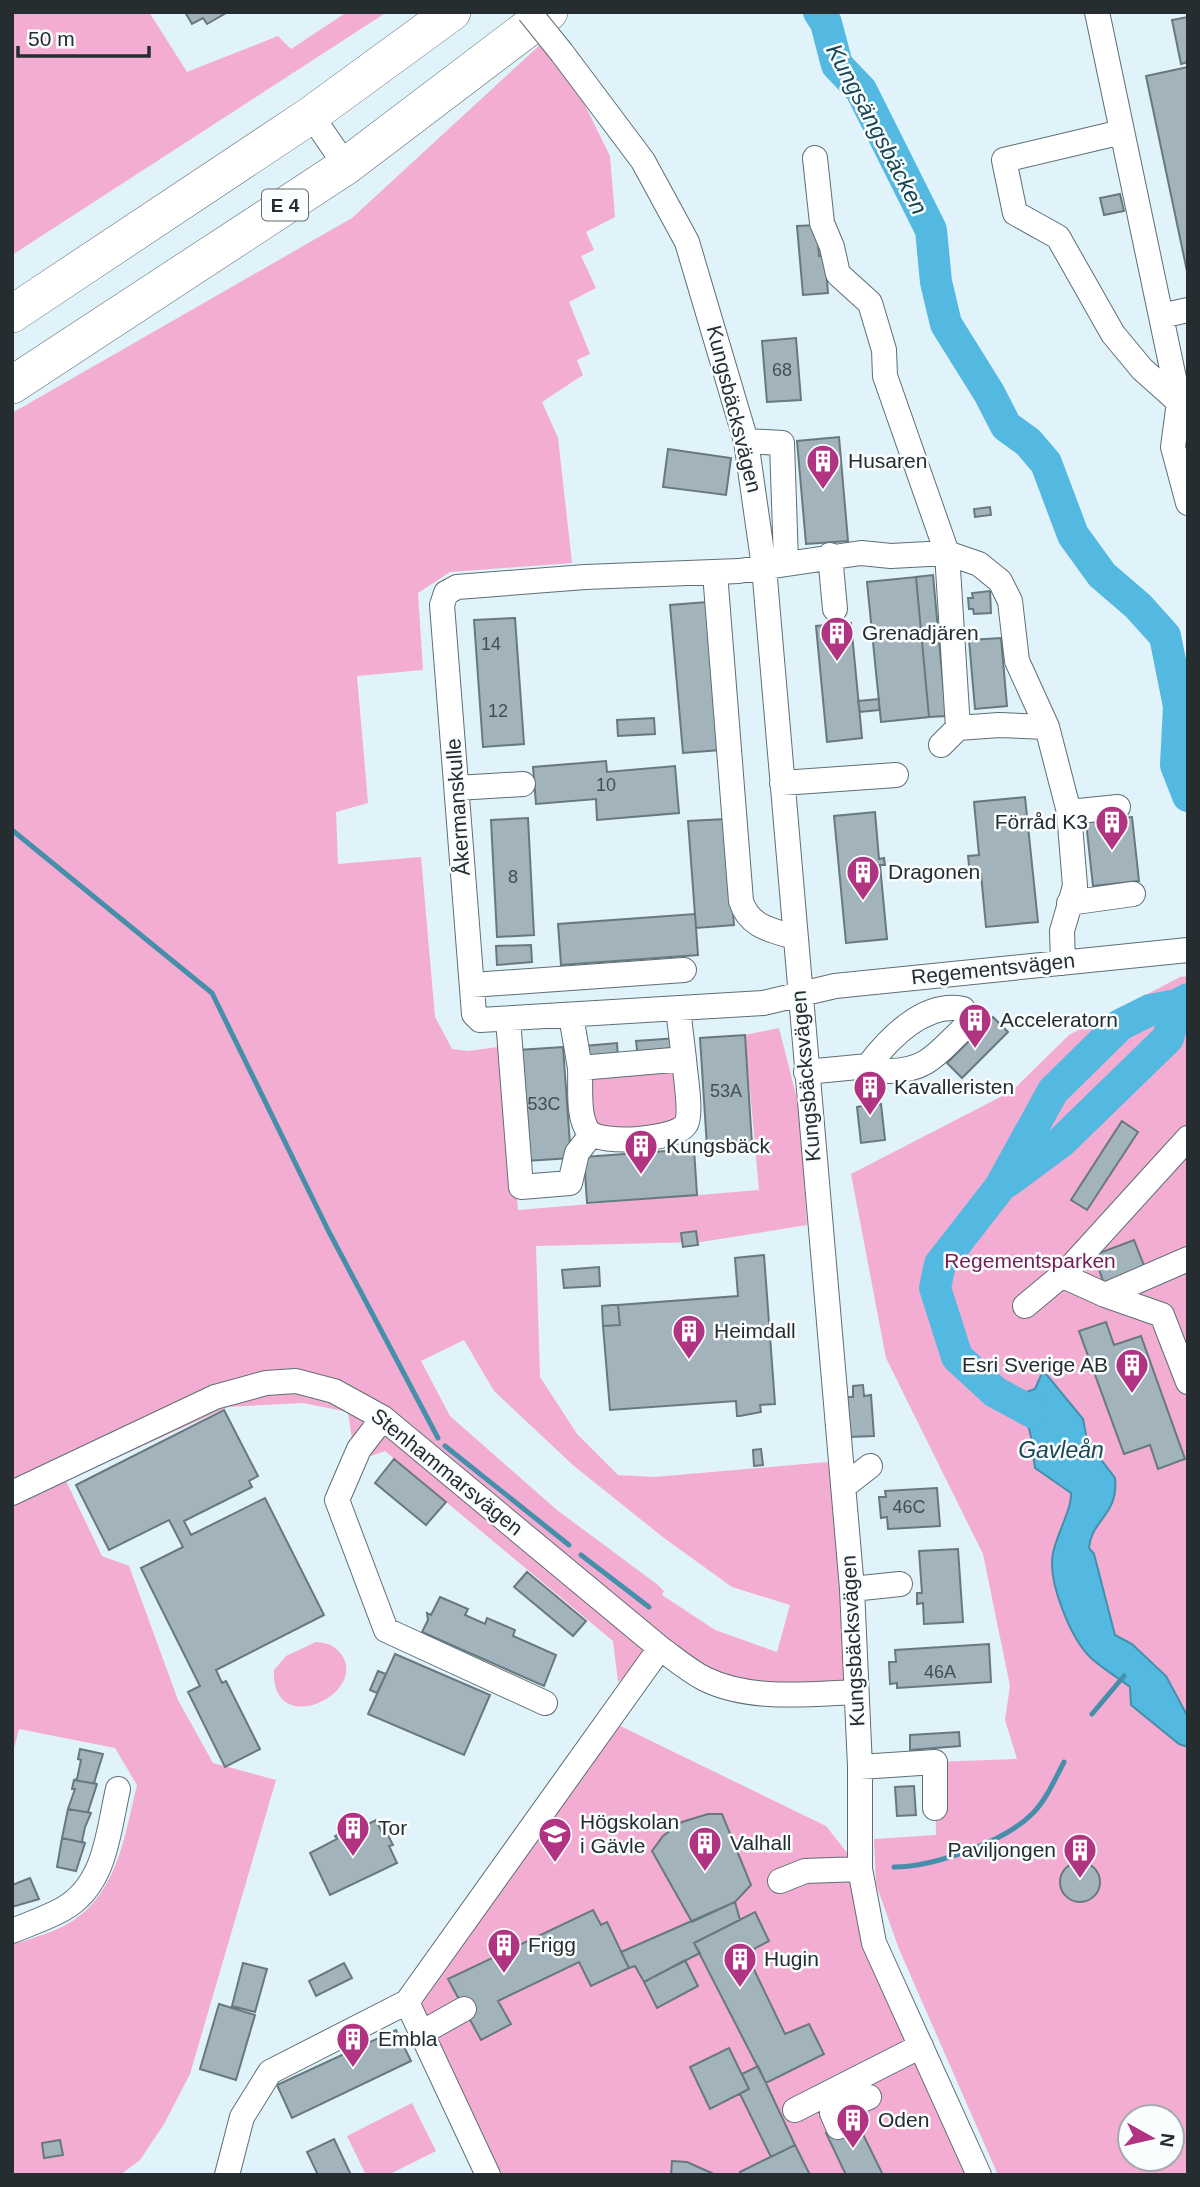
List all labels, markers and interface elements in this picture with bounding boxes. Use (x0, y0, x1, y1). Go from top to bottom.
scale bar (18, 14, 149, 58)
text: 50 m (28, 27, 75, 50)
water label: Kungsängsbäcken (821, 39, 933, 219)
road number: E 4 (262, 190, 308, 220)
street label: Kungsbäcksvägen (703, 323, 766, 495)
house number: 68 (772, 360, 792, 380)
building icon: Husaren (804, 442, 842, 491)
place label: Husaren (848, 449, 927, 472)
building icon: Grenadjären (818, 614, 856, 663)
place label: Grenadjären (862, 621, 979, 644)
house number: 14 (481, 634, 501, 654)
house number: 12 (488, 701, 508, 721)
street label: Åkermanskulle (441, 738, 474, 877)
house number: 10 (596, 775, 616, 795)
building icon: Förråd K3 (1093, 803, 1131, 852)
place label: Förråd K3 (995, 810, 1088, 833)
building icon: Dragonen (844, 853, 882, 902)
place label: Dragonen (888, 860, 980, 883)
house number: 8 (508, 867, 518, 887)
street label: Regementsvägen (910, 948, 1076, 989)
street label: Kungsbäcksvägen (787, 990, 824, 1163)
building icon: Acceleratorn (956, 1001, 994, 1050)
place label: Acceleratorn (1000, 1008, 1118, 1031)
building icon: Kavalleristen (851, 1068, 889, 1117)
place label: Kavalleristen (894, 1075, 1014, 1098)
house number: 53A (710, 1081, 742, 1101)
house number: 53C (527, 1094, 561, 1114)
building icon: Kungsbäck (622, 1127, 660, 1176)
place label: Kungsbäck (666, 1134, 770, 1157)
park label: Regementsparken (944, 1249, 1116, 1272)
building icon: Heimdall (670, 1312, 708, 1361)
place label: Heimdall (714, 1319, 796, 1342)
building icon: Esri Sverige AB (1113, 1346, 1151, 1395)
place label: Esri Sverige AB (962, 1353, 1108, 1376)
street label: Stenhammarsvägen (367, 1404, 528, 1540)
water label: Gavleån (1018, 1437, 1104, 1463)
house number: 46C (892, 1497, 926, 1517)
street label: Kungsbäcksvägen (837, 1555, 868, 1727)
house number: 46A (924, 1662, 956, 1682)
building icon: Tor (334, 1809, 372, 1858)
place label: Högskolan i Gävle (580, 1810, 679, 1857)
school or university icon: Högskolan i Gävle (536, 1815, 574, 1864)
place label: Tor (378, 1816, 407, 1839)
building icon: Valhall (686, 1824, 724, 1873)
place label: Valhall (730, 1831, 791, 1854)
building icon: Paviljongen (1061, 1831, 1099, 1880)
place label: Paviljongen (947, 1838, 1056, 1861)
building icon: Frigg (485, 1926, 523, 1975)
place label: Frigg (528, 1933, 576, 1956)
building icon: Hugin (721, 1940, 759, 1989)
place label: Hugin (764, 1947, 819, 1970)
building icon: Embla (334, 2020, 372, 2069)
place label: Embla (378, 2027, 438, 2050)
building icon: Oden (834, 2101, 872, 2150)
north arrow (1116, 2103, 1186, 2173)
place label: Oden (878, 2108, 929, 2131)
text: N (1156, 2132, 1179, 2149)

